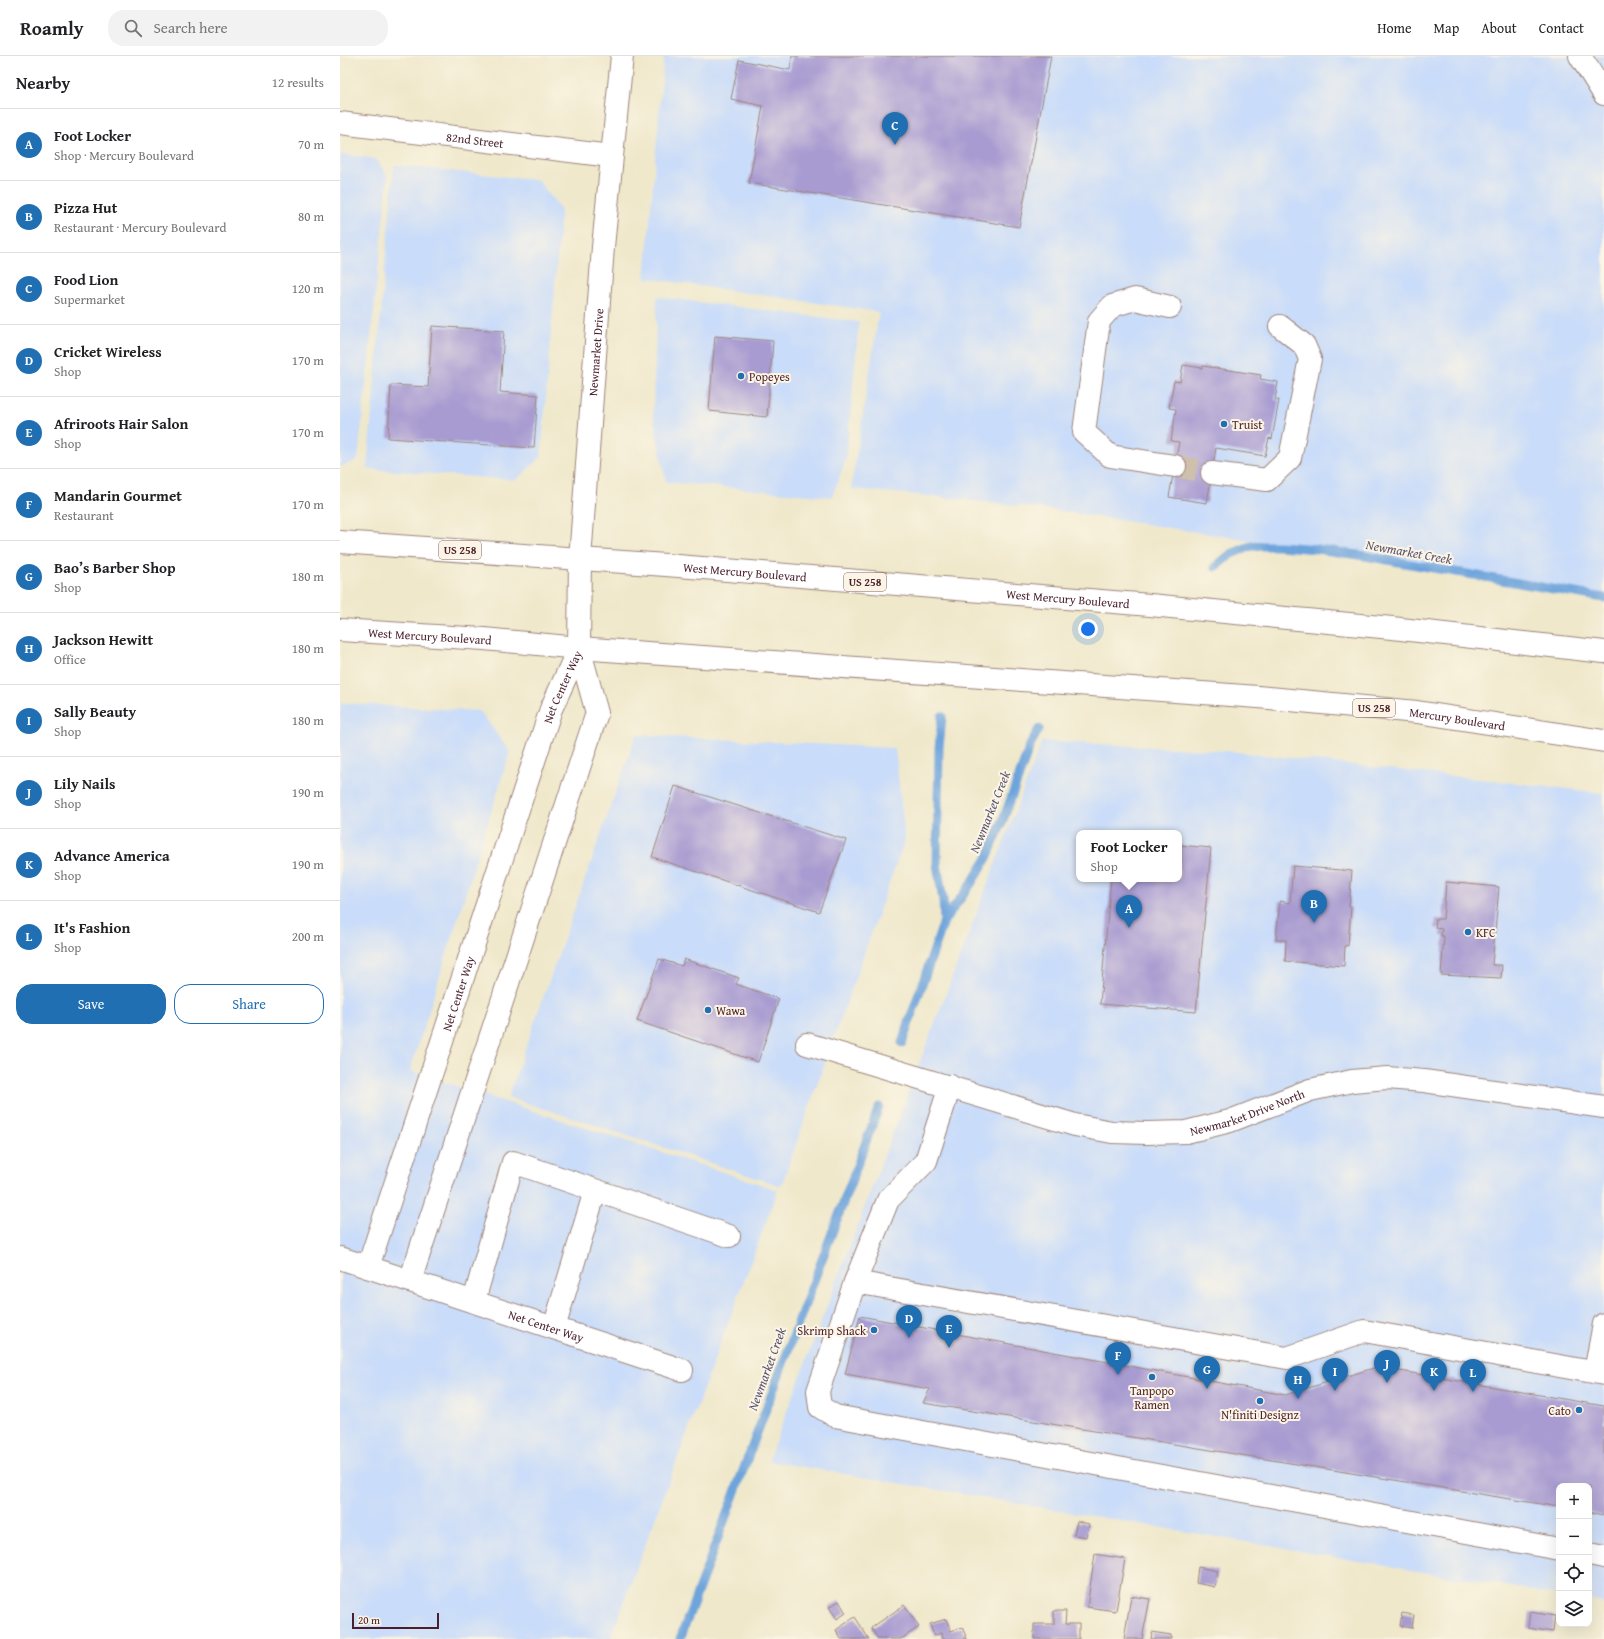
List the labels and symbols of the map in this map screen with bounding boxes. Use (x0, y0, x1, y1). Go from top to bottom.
pin: C (882, 112, 908, 145)
street label: 82nd Street (445, 128, 505, 151)
street label: Newmarket Drive (584, 307, 607, 396)
place label: Popeyes (749, 368, 790, 385)
marker: Popeyes (736, 371, 746, 381)
place label: Truist (1232, 416, 1263, 433)
marker: Truist (1219, 419, 1229, 429)
water label: Newmarket Creek (1364, 535, 1454, 569)
road number: US 258 (439, 541, 481, 559)
street label: West Mercury Boulevard (683, 558, 808, 585)
road number: US 258 (844, 573, 886, 591)
street label: West Mercury Boulevard (1005, 585, 1131, 612)
your location (1078, 619, 1098, 639)
street label: West Mercury Boulevard (368, 623, 493, 648)
street label: Net Center Way (538, 647, 585, 725)
road number: US 258 (1353, 699, 1395, 717)
street label: Mercury Boulevard (1409, 703, 1507, 734)
water label: Newmarket Creek (965, 768, 1015, 856)
pin: B (1301, 890, 1327, 923)
pin: A (1116, 895, 1142, 928)
place label: KFC (1476, 924, 1496, 941)
marker: KFC (1463, 927, 1473, 937)
street label: Net Center Way (437, 954, 478, 1033)
place label: Wawa (716, 1002, 746, 1019)
marker: Wawa (703, 1005, 713, 1015)
street label: Newmarket Drive North (1188, 1084, 1307, 1139)
street label: Net Center Way (506, 1305, 586, 1346)
pin: D (896, 1305, 922, 1338)
pin: E (936, 1315, 962, 1348)
place label: Skrimp Shack (797, 1322, 867, 1339)
water label: Newmarket Creek (743, 1325, 791, 1413)
marker: Skrimp Shack (869, 1325, 879, 1335)
pin: F (1105, 1342, 1131, 1375)
pin: J (1374, 1350, 1400, 1383)
pin: G (1194, 1356, 1220, 1389)
pin: I (1322, 1358, 1348, 1391)
pin: K (1421, 1358, 1447, 1391)
pin: L (1460, 1359, 1486, 1392)
pin: H (1285, 1366, 1311, 1399)
marker: Tanpopo Ramen (1147, 1372, 1157, 1382)
place label: Tanpopo Ramen (1130, 1382, 1174, 1413)
marker: N'finiti Designz (1255, 1396, 1265, 1406)
place label: Cato (1548, 1402, 1571, 1419)
marker: Cato (1574, 1405, 1584, 1415)
place label: N'finiti Designz (1221, 1406, 1299, 1423)
scale bar (352, 1611, 439, 1630)

